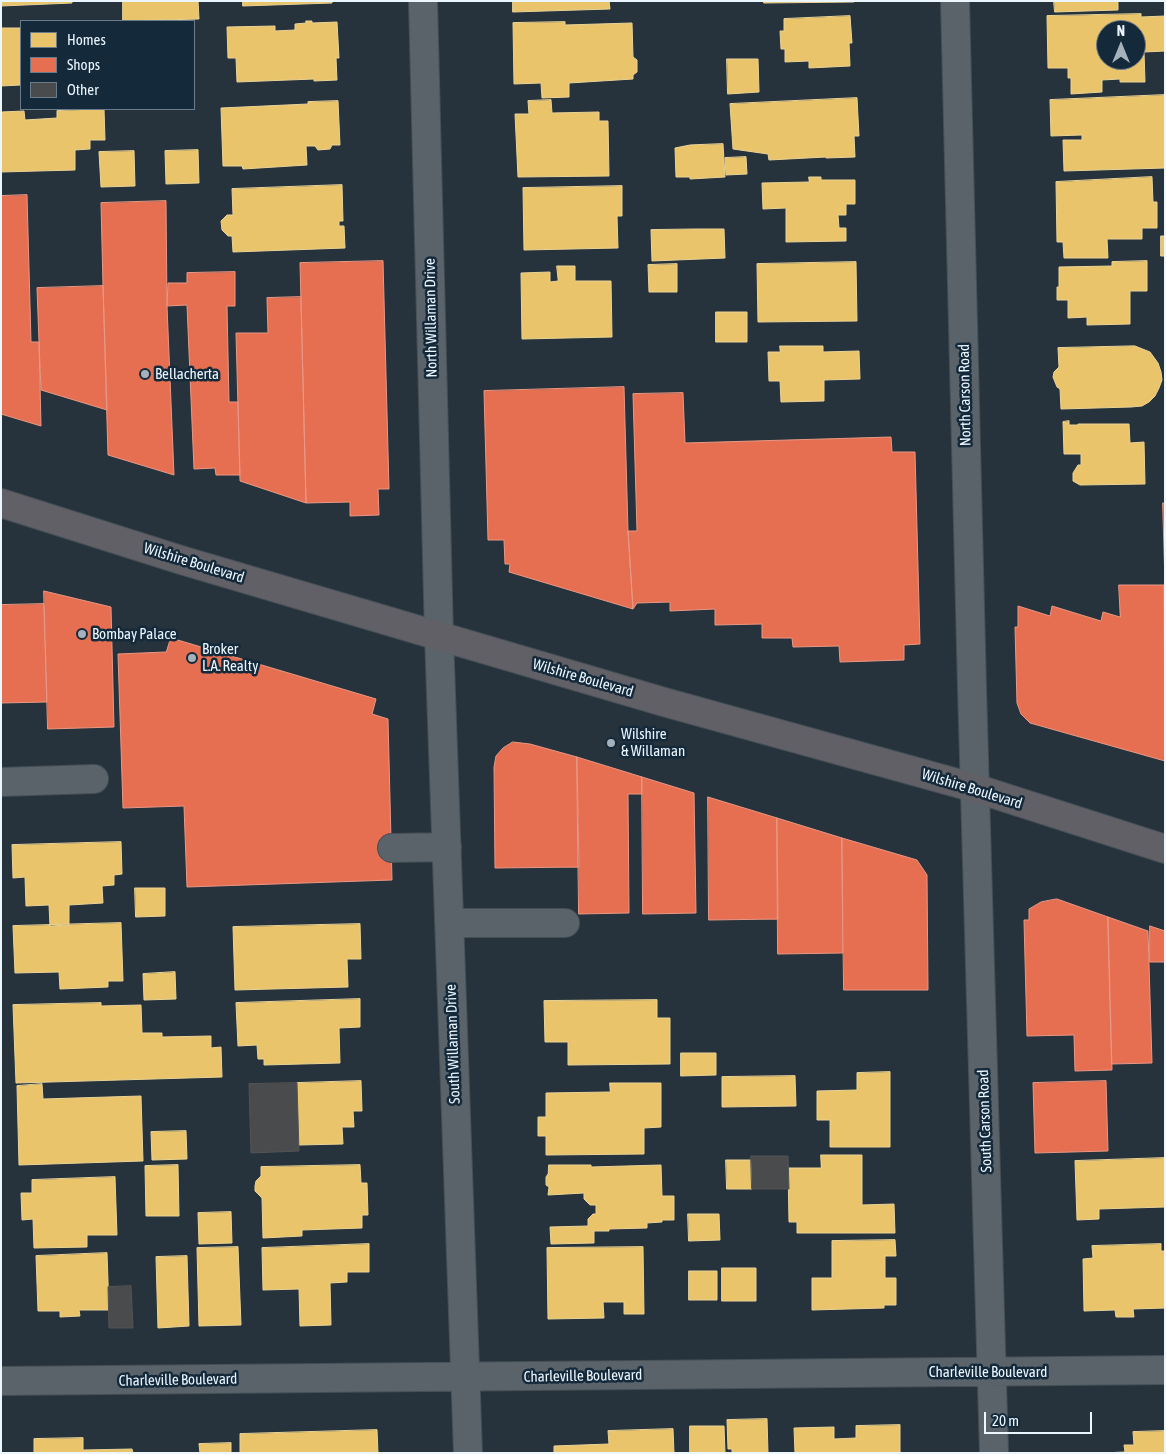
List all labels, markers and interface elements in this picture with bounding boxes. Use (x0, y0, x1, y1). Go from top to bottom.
legend (20, 20, 195, 110)
north arrow (1096, 20, 1146, 70)
text: N (1117, 23, 1125, 39)
text: Homes (67, 31, 106, 48)
text: Shops (67, 56, 100, 73)
text: Other (67, 81, 99, 98)
street label: North Willaman Drive (421, 258, 441, 378)
street label: North Carson Road (955, 344, 975, 446)
place label: Bellacherta (155, 365, 219, 383)
marker: Bellacherta (139, 368, 151, 380)
street label: Wilshire Boulevard (142, 539, 246, 587)
place label: Bombay Palace (92, 625, 177, 643)
marker: Bombay Palace (76, 628, 88, 640)
place label: Broker L.A. Realty (202, 640, 258, 675)
marker: Broker L.A. Realty (186, 652, 198, 664)
street label: Wilshire Boulevard (531, 655, 635, 701)
place label: Wilshire & Willaman (621, 725, 685, 760)
marker: Wilshire & Willaman (605, 737, 617, 749)
street label: Wilshire Boulevard (920, 765, 1024, 813)
street label: South Willaman Drive (442, 984, 464, 1104)
street label: South Carson Road (974, 1069, 996, 1173)
street label: Charleville Boulevard (929, 1363, 1047, 1381)
street label: Charleville Boulevard (524, 1366, 642, 1386)
street label: Charleville Boulevard (119, 1370, 237, 1390)
scale bar (986, 1402, 1094, 1434)
text: 20 m (992, 1412, 1019, 1429)

